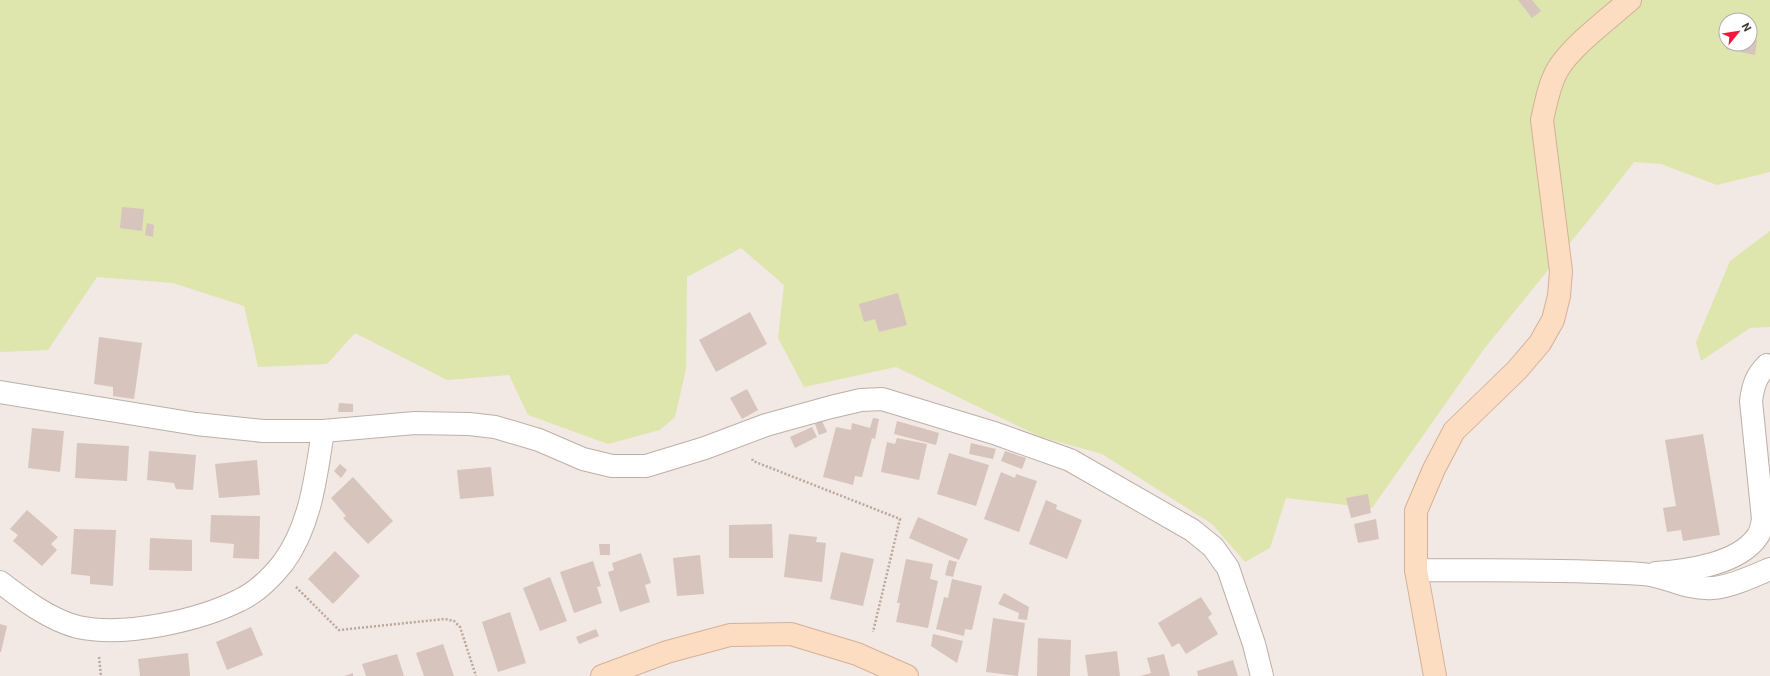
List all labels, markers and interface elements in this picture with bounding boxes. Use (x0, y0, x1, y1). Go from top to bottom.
north arrow (1718, 12, 1758, 52)
text: N (1739, 21, 1754, 34)

